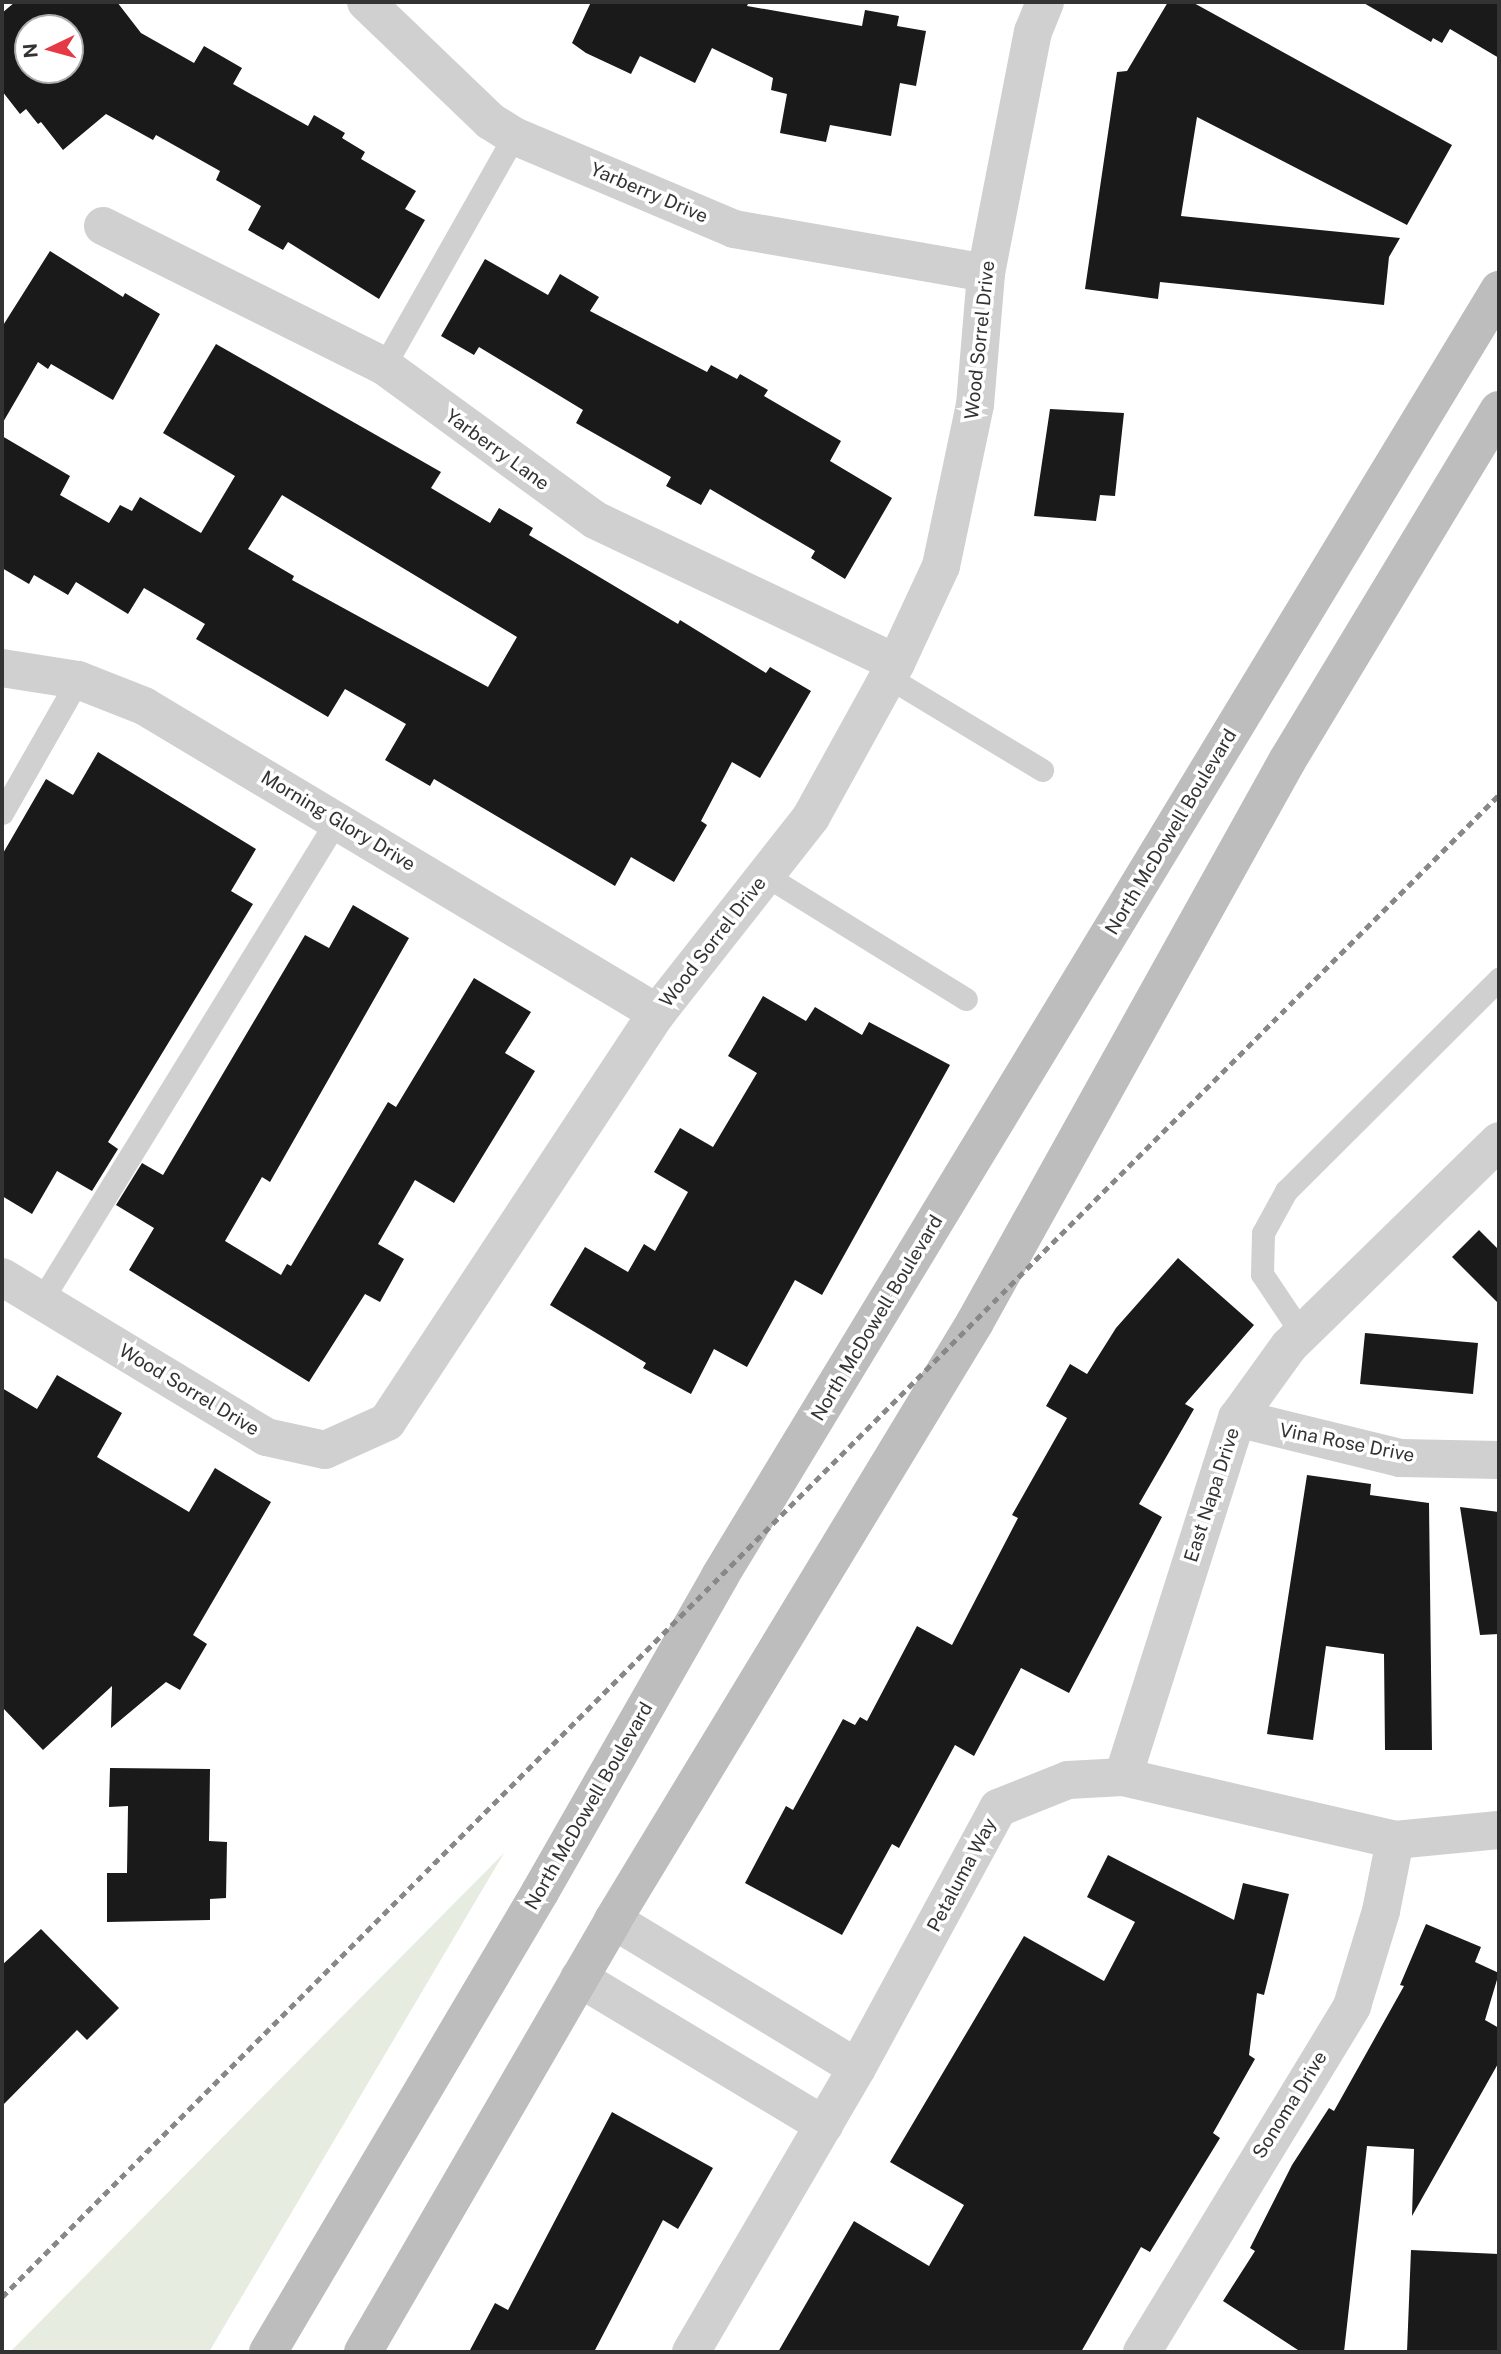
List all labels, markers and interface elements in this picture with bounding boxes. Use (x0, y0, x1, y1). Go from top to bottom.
north arrow (14, 14, 84, 84)
text: N (18, 42, 42, 59)
street label: Yarberry Drive (587, 158, 711, 228)
street label: Wood Sorrel Drive (960, 260, 1000, 420)
street label: Yarberry Lane (440, 405, 554, 495)
street label: North McDowell Boulevard (1100, 725, 1242, 939)
street label: Morning Glory Drive (257, 766, 419, 876)
street label: Wood Sorrel Drive (655, 872, 771, 1012)
street label: North McDowell Boulevard (806, 1211, 948, 1425)
street label: Wood Sorrel Drive (115, 1339, 263, 1441)
street label: Vina Rose Drive (1277, 1419, 1417, 1467)
street label: East Napa Drive (1180, 1425, 1244, 1565)
street label: North McDowell Boulevard (520, 1698, 658, 1914)
street label: Petaluma Way (922, 1814, 1002, 1936)
street label: Sonoma Drive (1248, 2047, 1332, 2163)

